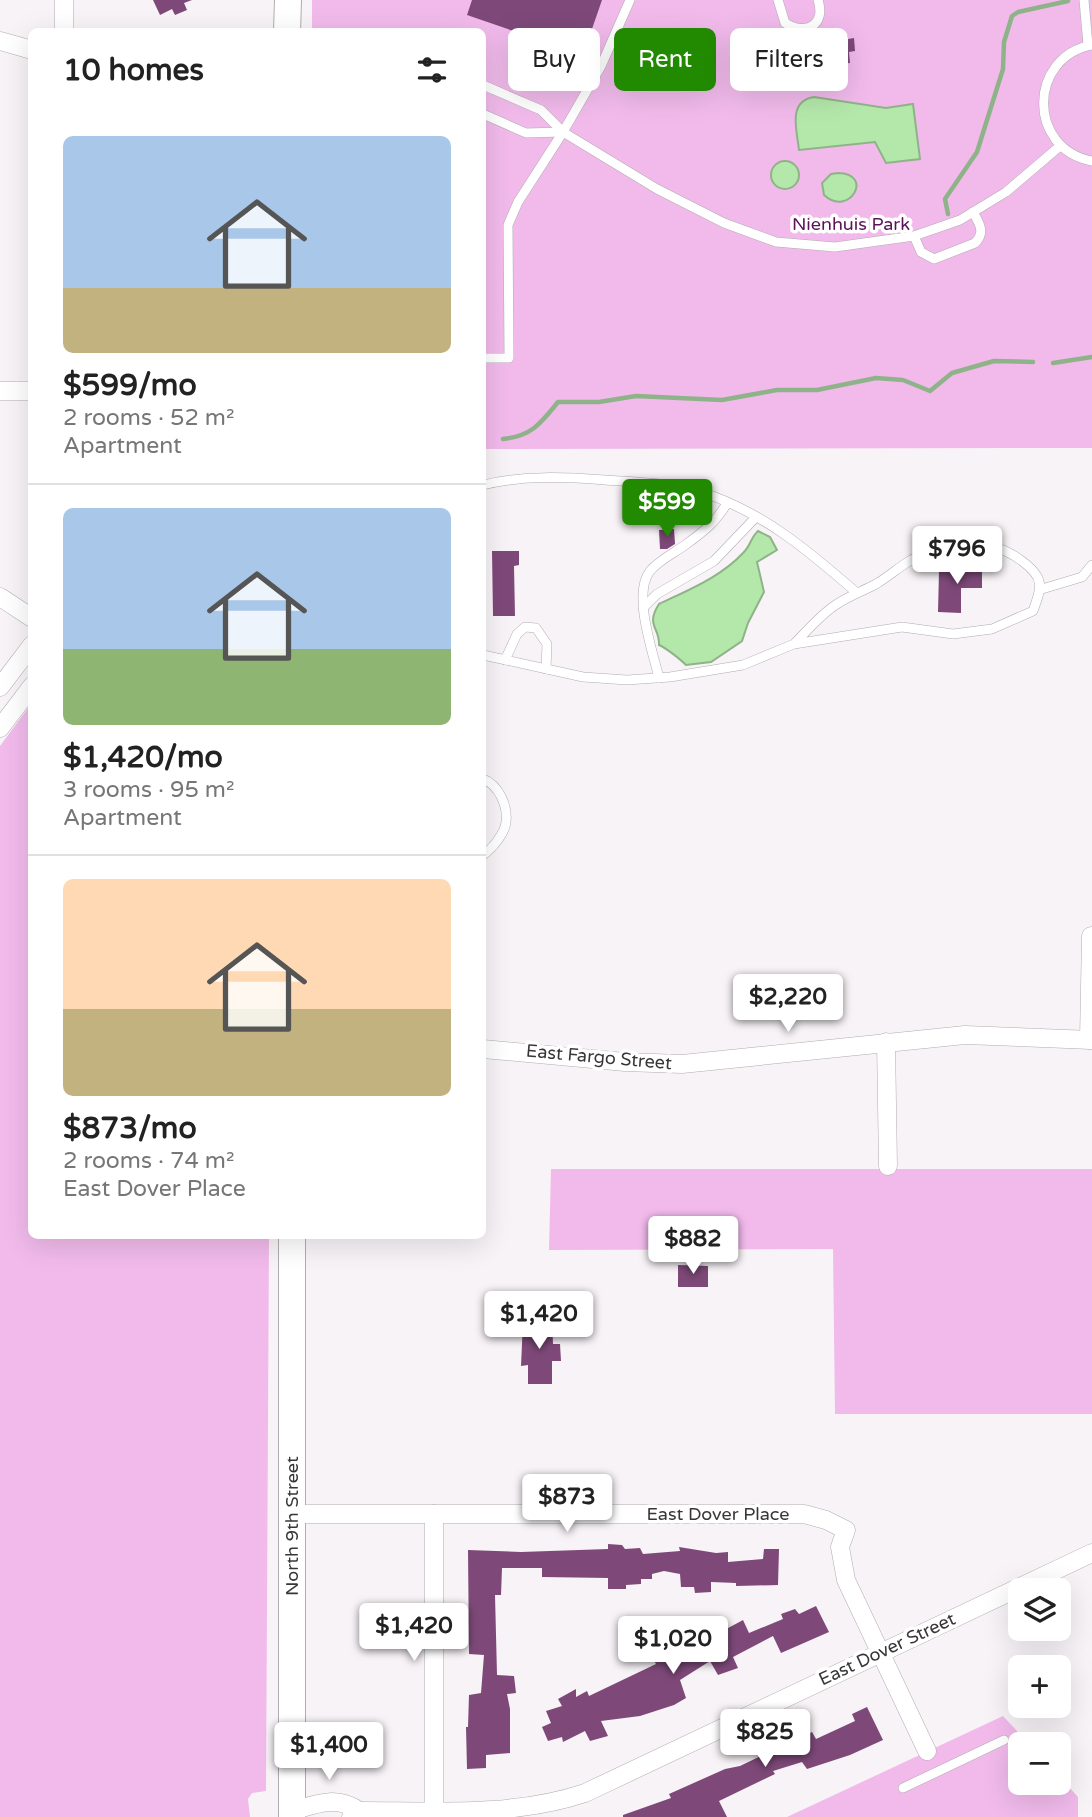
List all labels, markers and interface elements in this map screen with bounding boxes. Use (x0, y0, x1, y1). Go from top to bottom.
chip: Buy (508, 28, 600, 91)
chip: Rent (614, 28, 716, 91)
chip: Filters (730, 28, 848, 91)
icon: filters (413, 51, 451, 89)
text: 10 homes (63, 52, 204, 89)
icon: home (194, 181, 320, 307)
park label: Nienhuis Park (792, 213, 910, 235)
text: $599/mo (63, 367, 197, 404)
text: 2 rooms · 52 m² (63, 404, 234, 432)
text: Apartment (63, 432, 182, 460)
pin: $599 (626, 480, 708, 539)
text: $599 (638, 488, 696, 516)
pin: $796 (916, 526, 998, 586)
text: $796 (928, 535, 986, 563)
icon: home (194, 553, 320, 679)
text: $1,420/mo (63, 739, 223, 776)
text: 3 rooms · 95 m² (63, 776, 234, 804)
text: Apartment (63, 804, 182, 832)
icon: home (194, 924, 320, 1050)
pin: $2,220 (731, 974, 845, 1034)
text: $2,220 (749, 983, 827, 1011)
street label: East Fargo Street (525, 1040, 673, 1074)
text: $873/mo (63, 1110, 197, 1147)
text: 2 rooms · 74 m² (63, 1147, 234, 1175)
text: East Dover Place (63, 1175, 246, 1203)
pin: $882 (652, 1216, 734, 1276)
text: $882 (664, 1225, 722, 1253)
pin: $1,420 (482, 1292, 596, 1351)
text: $1,420 (500, 1300, 578, 1328)
street label: North 9th Street (281, 1456, 303, 1596)
pin: $873 (526, 1474, 608, 1534)
text: $873 (538, 1483, 596, 1511)
street label: East Dover Place (646, 1503, 790, 1525)
map controls (1008, 1578, 1071, 1795)
button: layers (1008, 1578, 1071, 1641)
pin: $1,420 (357, 1604, 471, 1663)
street label: East Dover Street (815, 1608, 959, 1690)
text: $1,420 (375, 1612, 453, 1640)
pin: $1,020 (616, 1616, 730, 1676)
text: $1,020 (634, 1625, 712, 1653)
button: + (1008, 1655, 1071, 1718)
pin: $825 (724, 1710, 806, 1769)
text: $825 (736, 1718, 794, 1746)
pin: $1,400 (272, 1722, 386, 1782)
text: $1,400 (290, 1731, 368, 1759)
button: − (1008, 1732, 1071, 1795)

